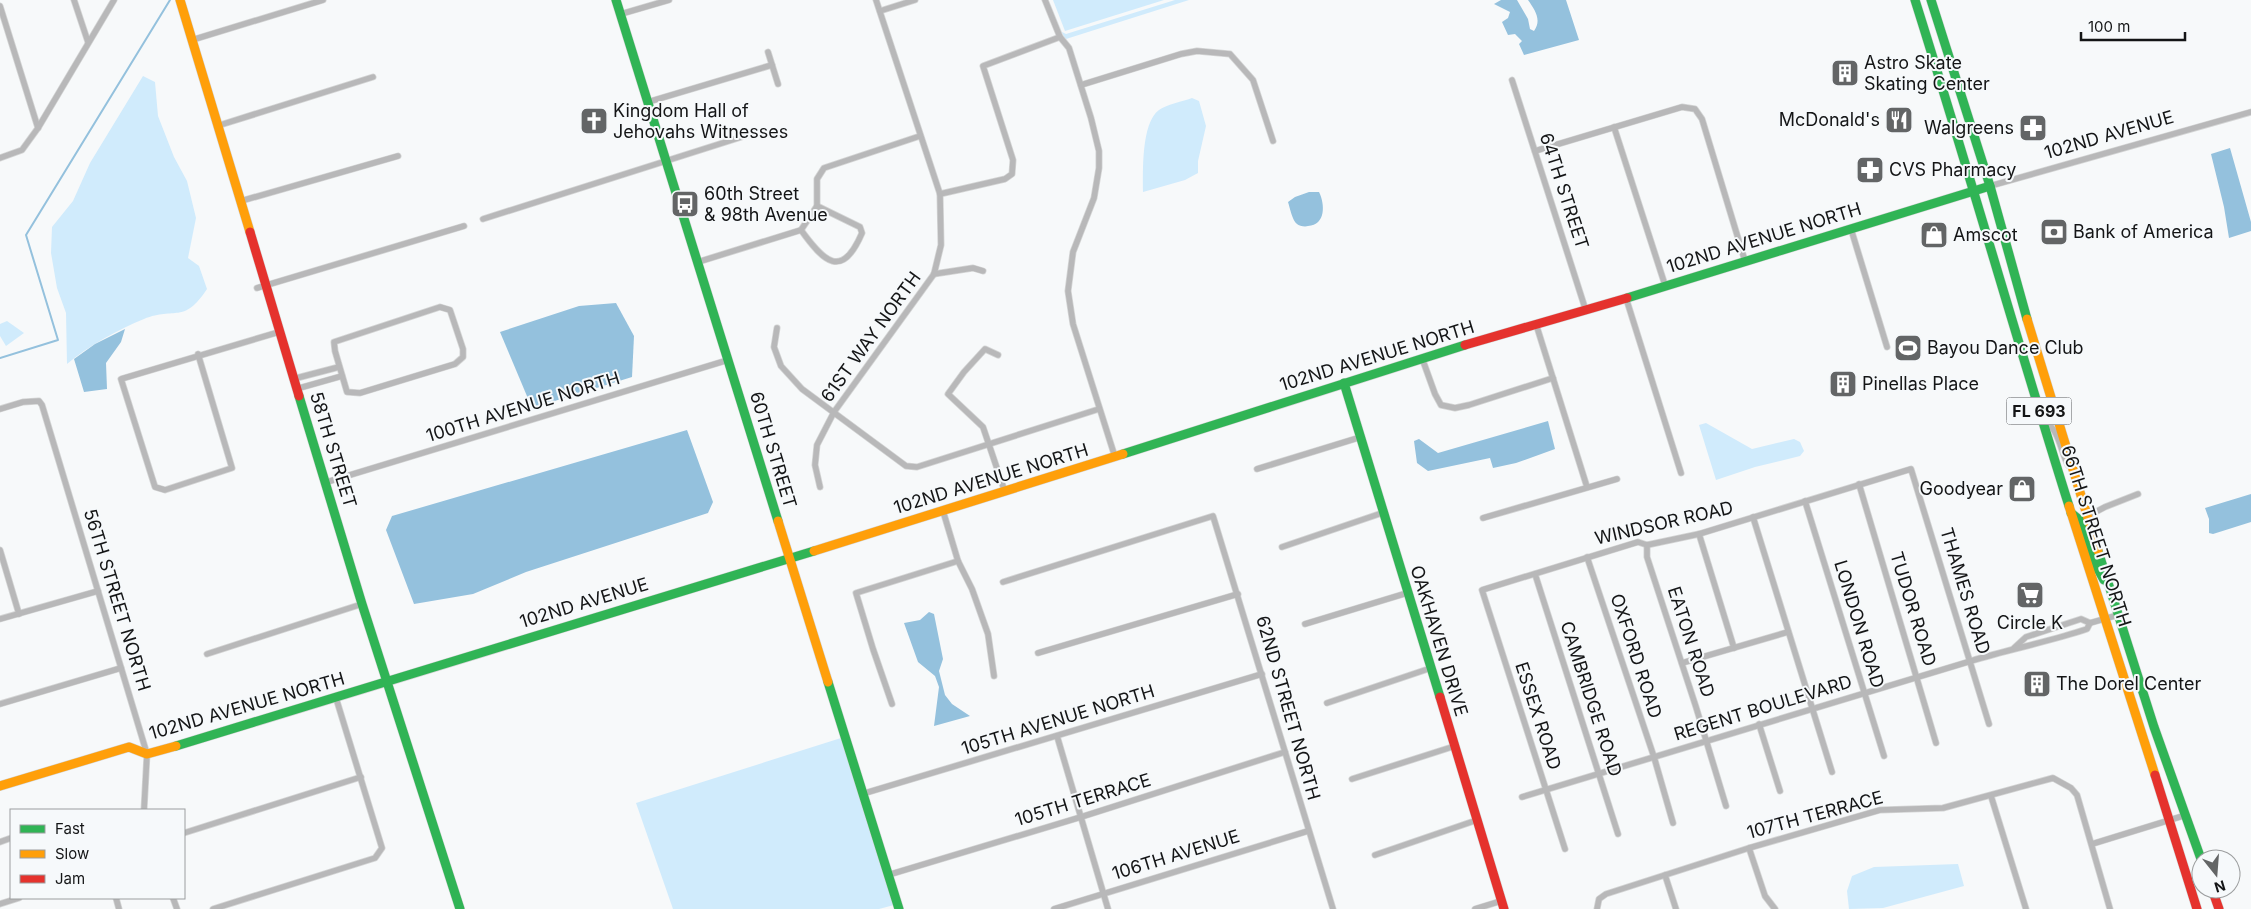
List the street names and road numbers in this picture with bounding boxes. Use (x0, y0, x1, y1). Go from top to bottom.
street label: 102ND AVENUE (2042, 106, 2176, 163)
street label: 64TH STREET (1536, 130, 1593, 252)
street label: 102ND AVENUE NORTH (1664, 198, 1864, 277)
street label: 61ST WAY NORTH (816, 268, 925, 406)
street label: 102ND AVENUE NORTH (1277, 316, 1477, 395)
street label: 100TH AVENUE NORTH (424, 367, 622, 446)
street label: 58TH STREET (306, 389, 361, 510)
street label: 60TH STREET (746, 389, 801, 511)
road number: FL 693 (2006, 398, 2072, 424)
street label: 102ND AVENUE NORTH (891, 439, 1091, 518)
street label: 66TH STREET NORTH (2057, 443, 2136, 629)
street label: WINDSOR ROAD (1593, 496, 1735, 549)
street label: 56TH STREET NORTH (80, 506, 155, 693)
street label: THAMES ROAD (1936, 525, 1995, 657)
street label: TUDOR ROAD (1886, 549, 1941, 669)
street label: LONDON ROAD (1830, 557, 1889, 690)
street label: OAKHAVEN DRIVE (1407, 563, 1472, 719)
street label: 102ND AVENUE (517, 573, 651, 632)
street label: EATON ROAD (1664, 584, 1719, 700)
street label: OXFORD ROAD (1606, 591, 1666, 721)
street label: 62ND STREET NORTH (1252, 613, 1325, 802)
street label: CAMBRIDGE ROAD (1556, 619, 1627, 779)
street label: ESSEX ROAD (1511, 659, 1566, 772)
street label: 102ND AVENUE NORTH (147, 668, 347, 744)
street label: REGENT BOULEVARD (1671, 670, 1854, 745)
street label: 105TH AVENUE NORTH (959, 680, 1157, 759)
street label: 105TH TERRACE (1012, 769, 1153, 830)
street label: 107TH TERRACE (1745, 786, 1885, 843)
street label: 106TH AVENUE (1110, 825, 1242, 884)

